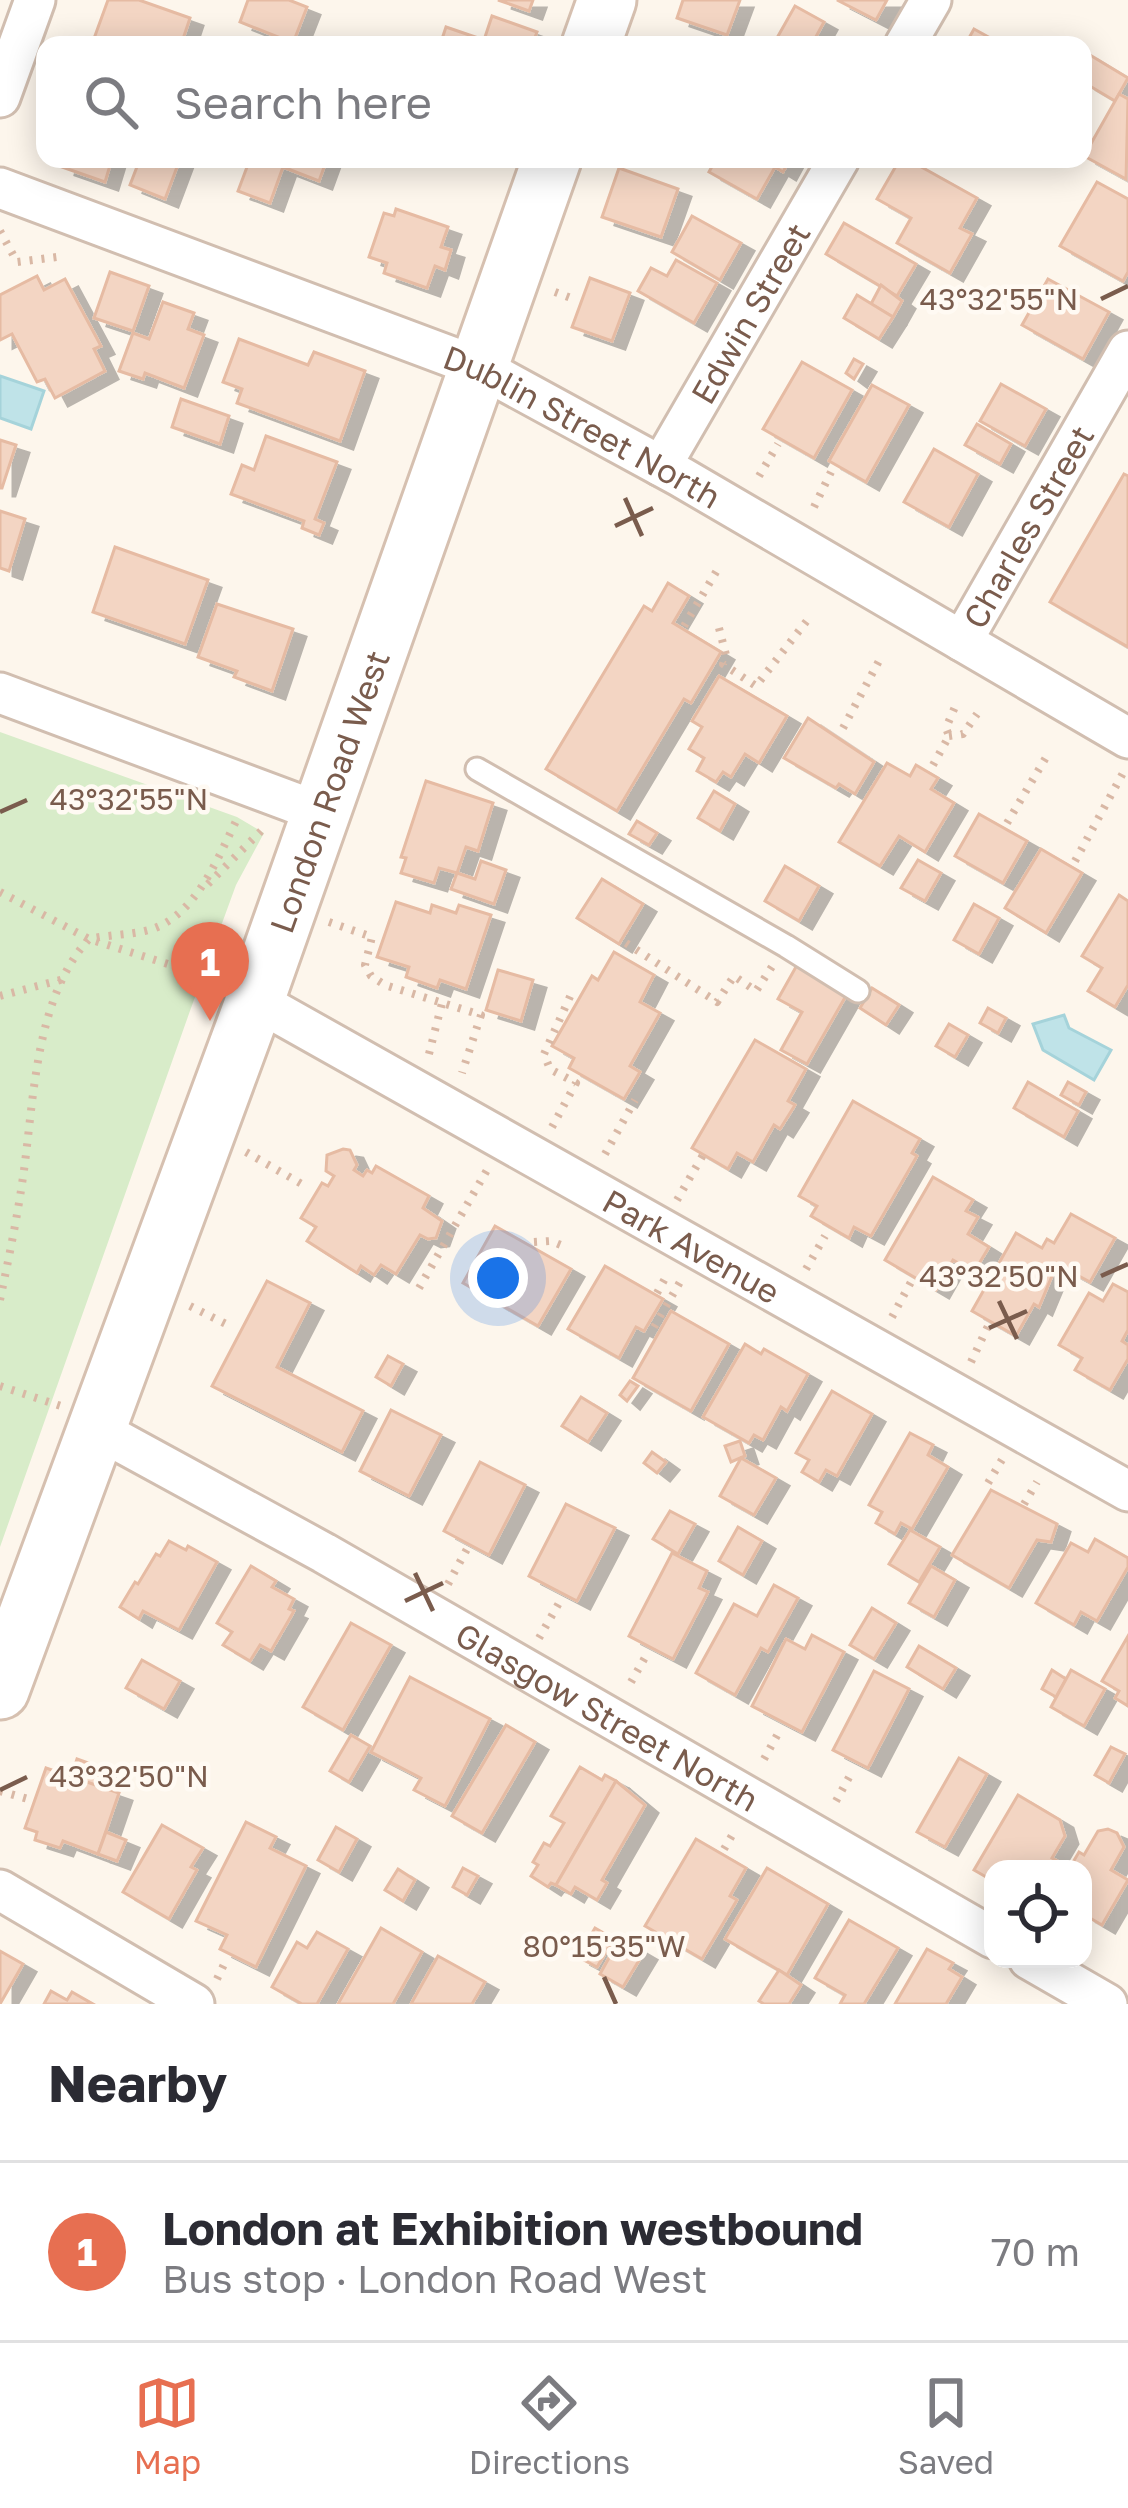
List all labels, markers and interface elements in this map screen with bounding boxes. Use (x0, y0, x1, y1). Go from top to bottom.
search box (36, 36, 1092, 168)
icon: search (78, 69, 144, 135)
text: Search here (174, 75, 432, 129)
street label: Edwin Street (682, 216, 817, 410)
text: 43°32'55"N (920, 281, 1078, 317)
street label: Dublin Street North (438, 336, 728, 516)
street label: Charles Street (954, 418, 1101, 635)
street label: London Road West (261, 645, 396, 938)
text: 43°32'55"N (50, 781, 208, 817)
pin: 1 (171, 922, 249, 1021)
street label: Park Avenue (597, 1180, 787, 1311)
your location (468, 1248, 528, 1308)
text: 43°32'50"N (919, 1258, 1079, 1294)
street label: Glasgow Street North (449, 1614, 766, 1819)
text: 43°32'50"N (49, 1758, 209, 1794)
map controls (984, 1860, 1092, 1968)
button: locate (984, 1860, 1092, 1968)
text: 80°15'35"W (522, 1928, 686, 1964)
text: Nearby (48, 2052, 227, 2113)
text: London at Exhibition westbound (162, 2201, 863, 2255)
text: 1 (77, 2228, 97, 2275)
text: 70 m (991, 2228, 1080, 2275)
text: Bus stop · London Road West (162, 2255, 707, 2302)
tab: Map (134, 2370, 201, 2481)
tab: Directions (469, 2370, 630, 2481)
tab: Saved (898, 2370, 994, 2481)

